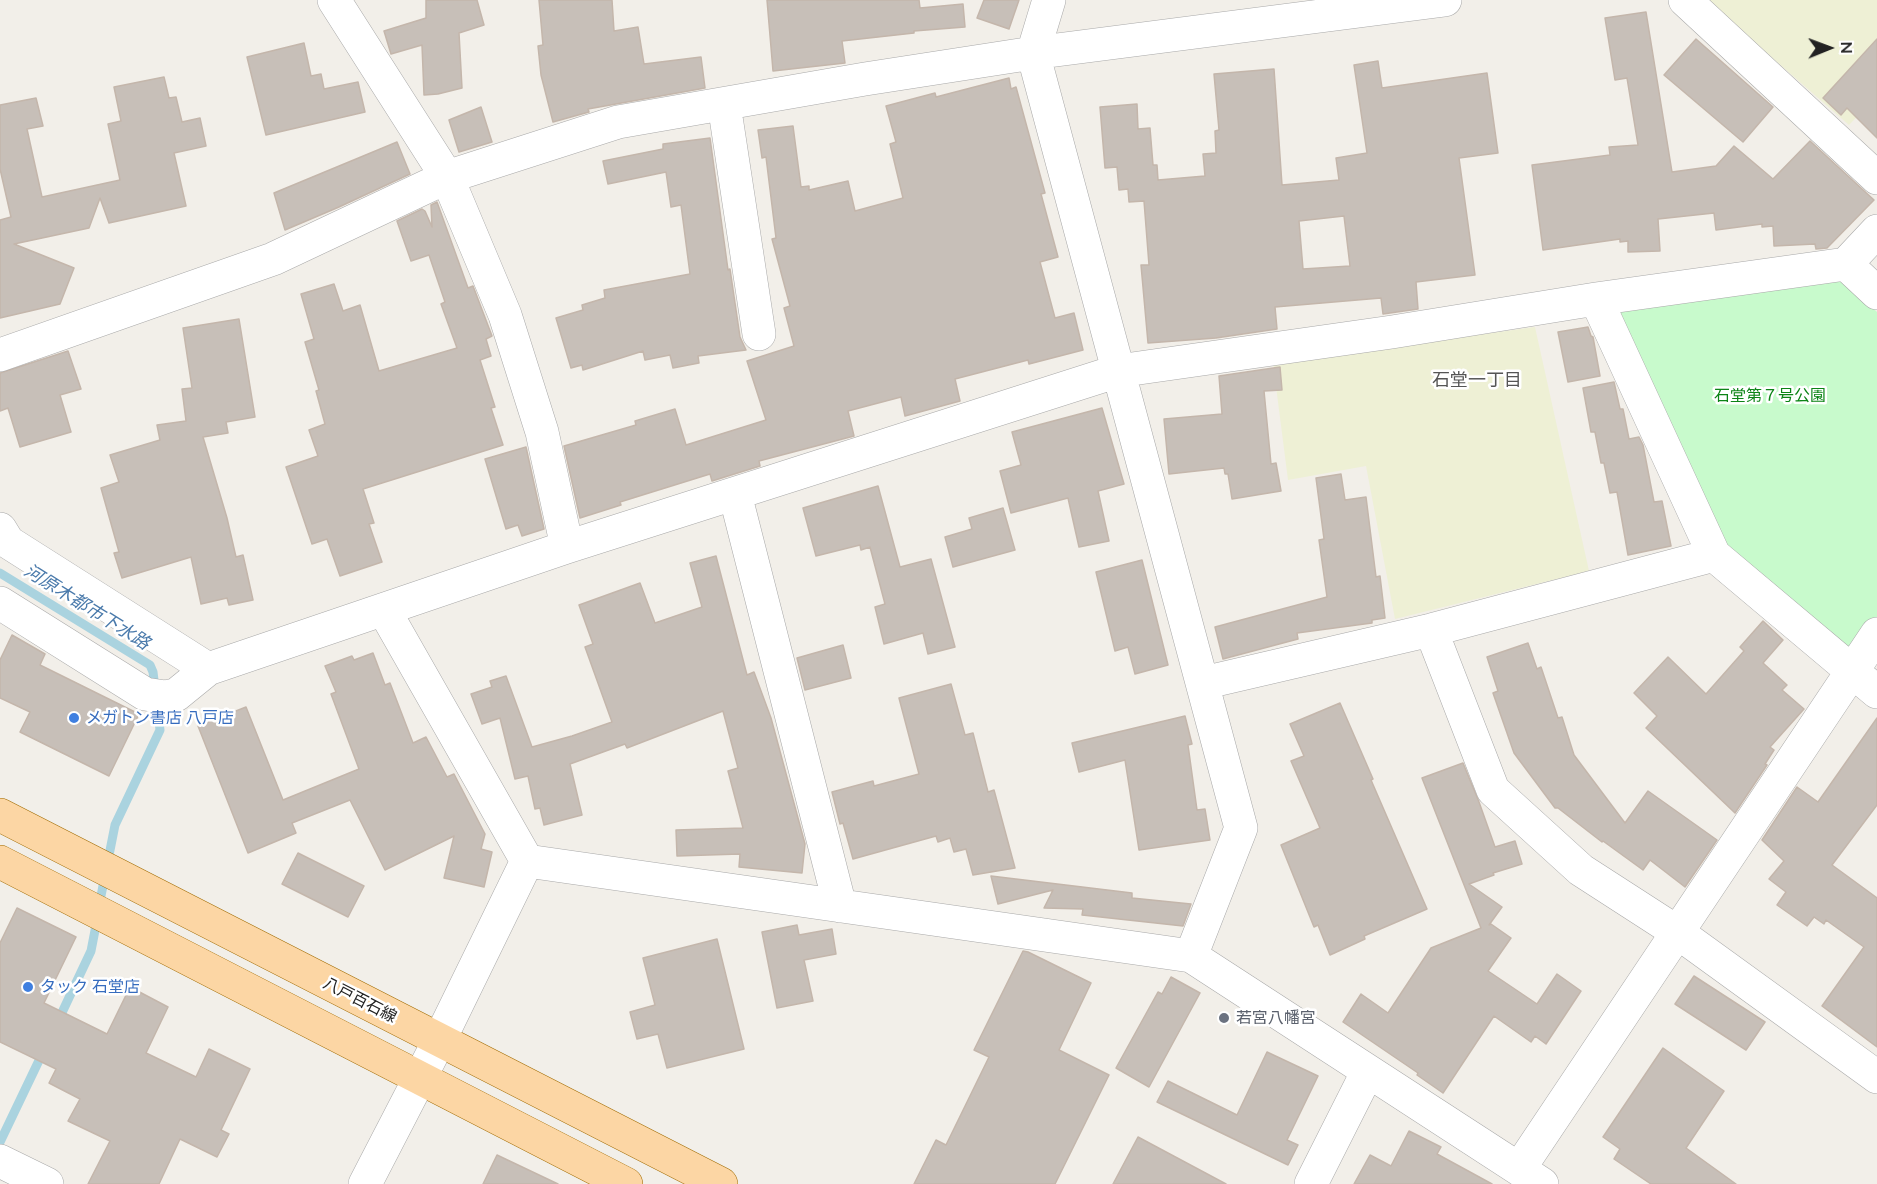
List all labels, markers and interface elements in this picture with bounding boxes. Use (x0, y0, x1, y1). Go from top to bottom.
north arrow (1799, 18, 1859, 78)
text: N (1838, 41, 1857, 54)
district label: 石堂一丁目 (1432, 369, 1522, 391)
park label: 石堂第７号公園 (1714, 386, 1826, 406)
water label: 河原木都市下水路 (20, 560, 154, 654)
place label: メガトン書店 八戸店 (86, 708, 234, 728)
marker: メガトン書店 八戸店 (67, 711, 81, 725)
street label: 八戸百石線 (320, 973, 400, 1027)
place label: タック 石堂店 (40, 977, 140, 997)
marker: タック 石堂店 (21, 980, 35, 994)
place label: 若宮八幡宮 (1236, 1008, 1316, 1028)
marker: 若宮八幡宮 (1217, 1011, 1231, 1025)

